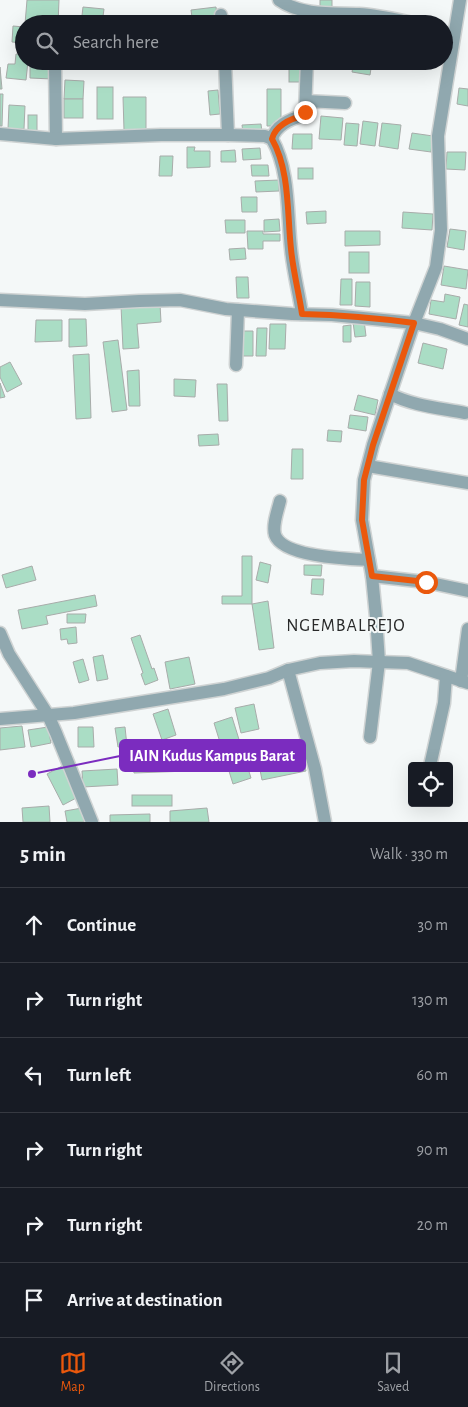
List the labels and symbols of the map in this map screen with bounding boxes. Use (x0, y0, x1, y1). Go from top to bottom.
route end (294, 101, 317, 124)
route start (415, 571, 438, 594)
district label: NGEMBALREJO (286, 617, 406, 635)
callout: IAIN Kudus Kampus Barat (120, 740, 305, 771)
text: IAIN Kudus Kampus Barat (129, 748, 295, 764)

